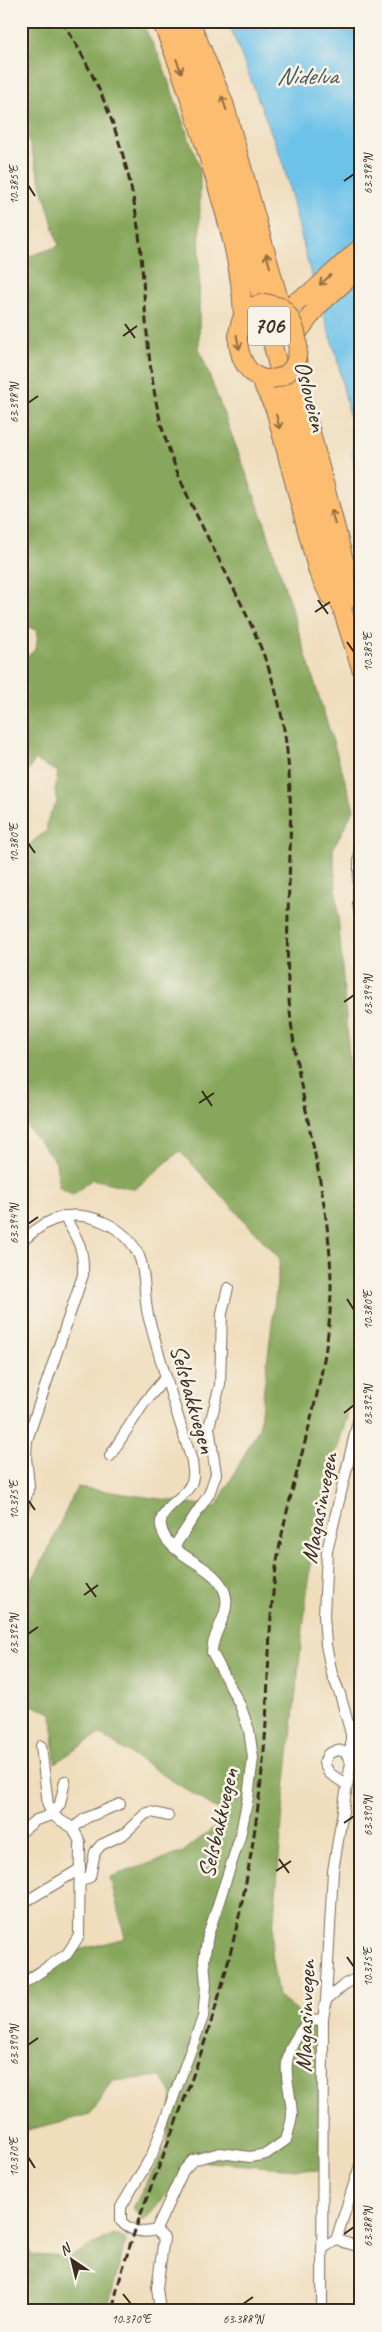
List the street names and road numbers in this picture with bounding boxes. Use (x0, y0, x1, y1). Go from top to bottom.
road number: 706 (248, 306, 290, 346)
street label: Osloveien (288, 358, 335, 436)
street label: Selsbakkvegen (163, 1341, 223, 1457)
street label: Magasinvegen (294, 1449, 345, 1566)
street label: Selsbakkvegen (191, 1765, 245, 1881)
street label: Magasinvegen (288, 1958, 322, 2073)

